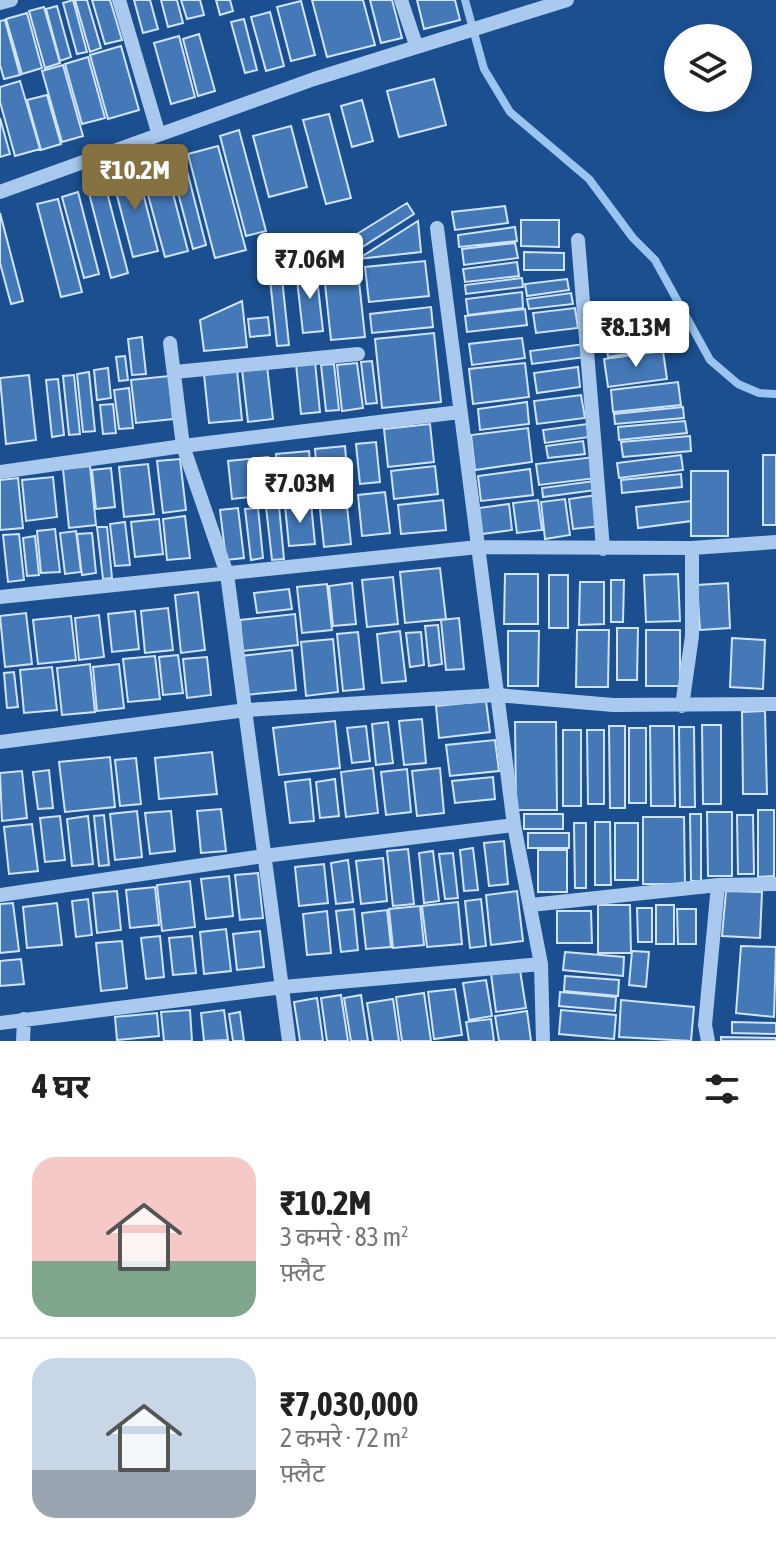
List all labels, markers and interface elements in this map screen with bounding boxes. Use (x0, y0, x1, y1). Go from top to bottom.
map controls (664, 24, 752, 112)
button: layers (664, 24, 752, 112)
pin: ₹10.2M (70, 144, 200, 212)
text: ₹10.2M (100, 155, 170, 185)
pin: ₹7.06M (245, 233, 375, 301)
text: ₹7.06M (275, 244, 345, 274)
pin: ₹8.13M (571, 301, 701, 369)
text: ₹8.13M (601, 312, 671, 342)
pin: ₹7.03M (235, 457, 365, 525)
text: ₹7.03M (265, 468, 335, 498)
text: 4 घर (32, 1066, 90, 1105)
icon: filters (700, 1067, 744, 1111)
text: ₹10.2M (280, 1183, 371, 1222)
icon: home (96, 1189, 192, 1285)
text: 3 कमरे · 83 m² (280, 1222, 409, 1252)
text: फ़्लैट (280, 1257, 325, 1287)
text: ₹7,030,000 (280, 1384, 419, 1423)
icon: home (96, 1390, 192, 1486)
text: 2 कमरे · 72 m² (280, 1423, 409, 1453)
text: फ़्लैट (280, 1458, 325, 1488)

